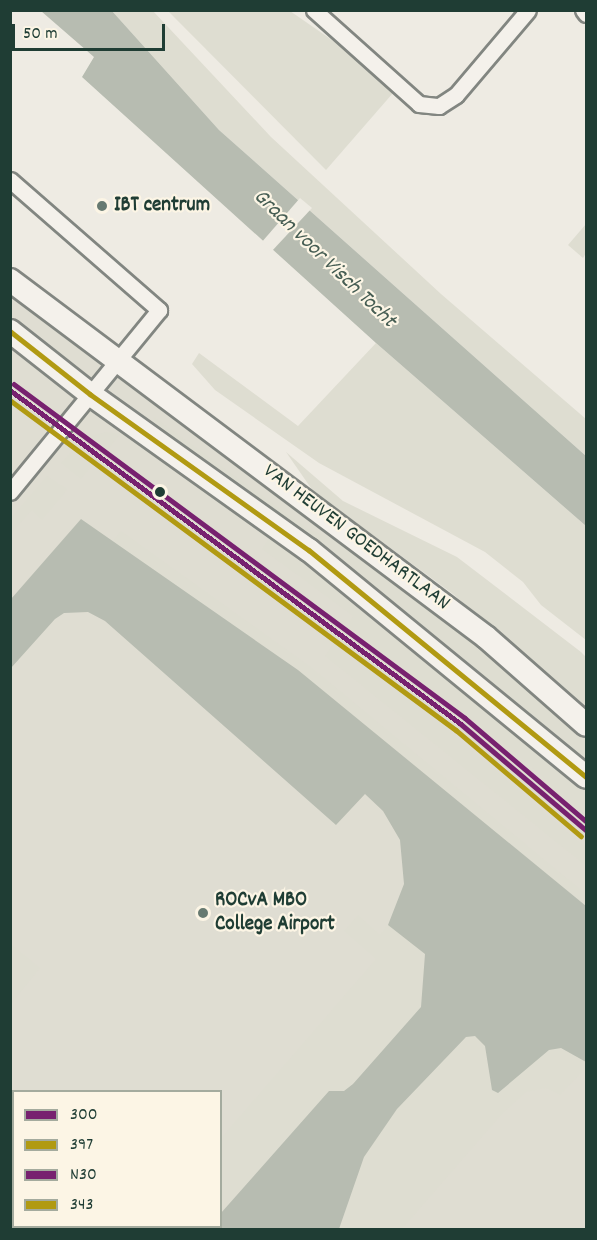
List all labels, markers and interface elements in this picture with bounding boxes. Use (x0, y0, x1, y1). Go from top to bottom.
scale bar (15, 12, 168, 50)
text: 50 m (23, 22, 58, 47)
water label: Graan voor Visch Tocht (247, 184, 401, 334)
place label: IBT centrum (114, 193, 210, 219)
marker: IBT centrum (95, 199, 109, 213)
street label: VAN HEUVEN GOEDHARTLAAN (257, 459, 455, 617)
unlabelled marker (154, 486, 166, 498)
place label: ROCvA MBO College Airport (215, 888, 335, 938)
marker: ROCvA MBO College Airport (196, 906, 210, 920)
legend (12, 1090, 222, 1228)
text: 300 (70, 1103, 98, 1128)
text: 397 (70, 1133, 93, 1158)
text: N30 (70, 1163, 97, 1188)
text: 343 (70, 1193, 93, 1218)

